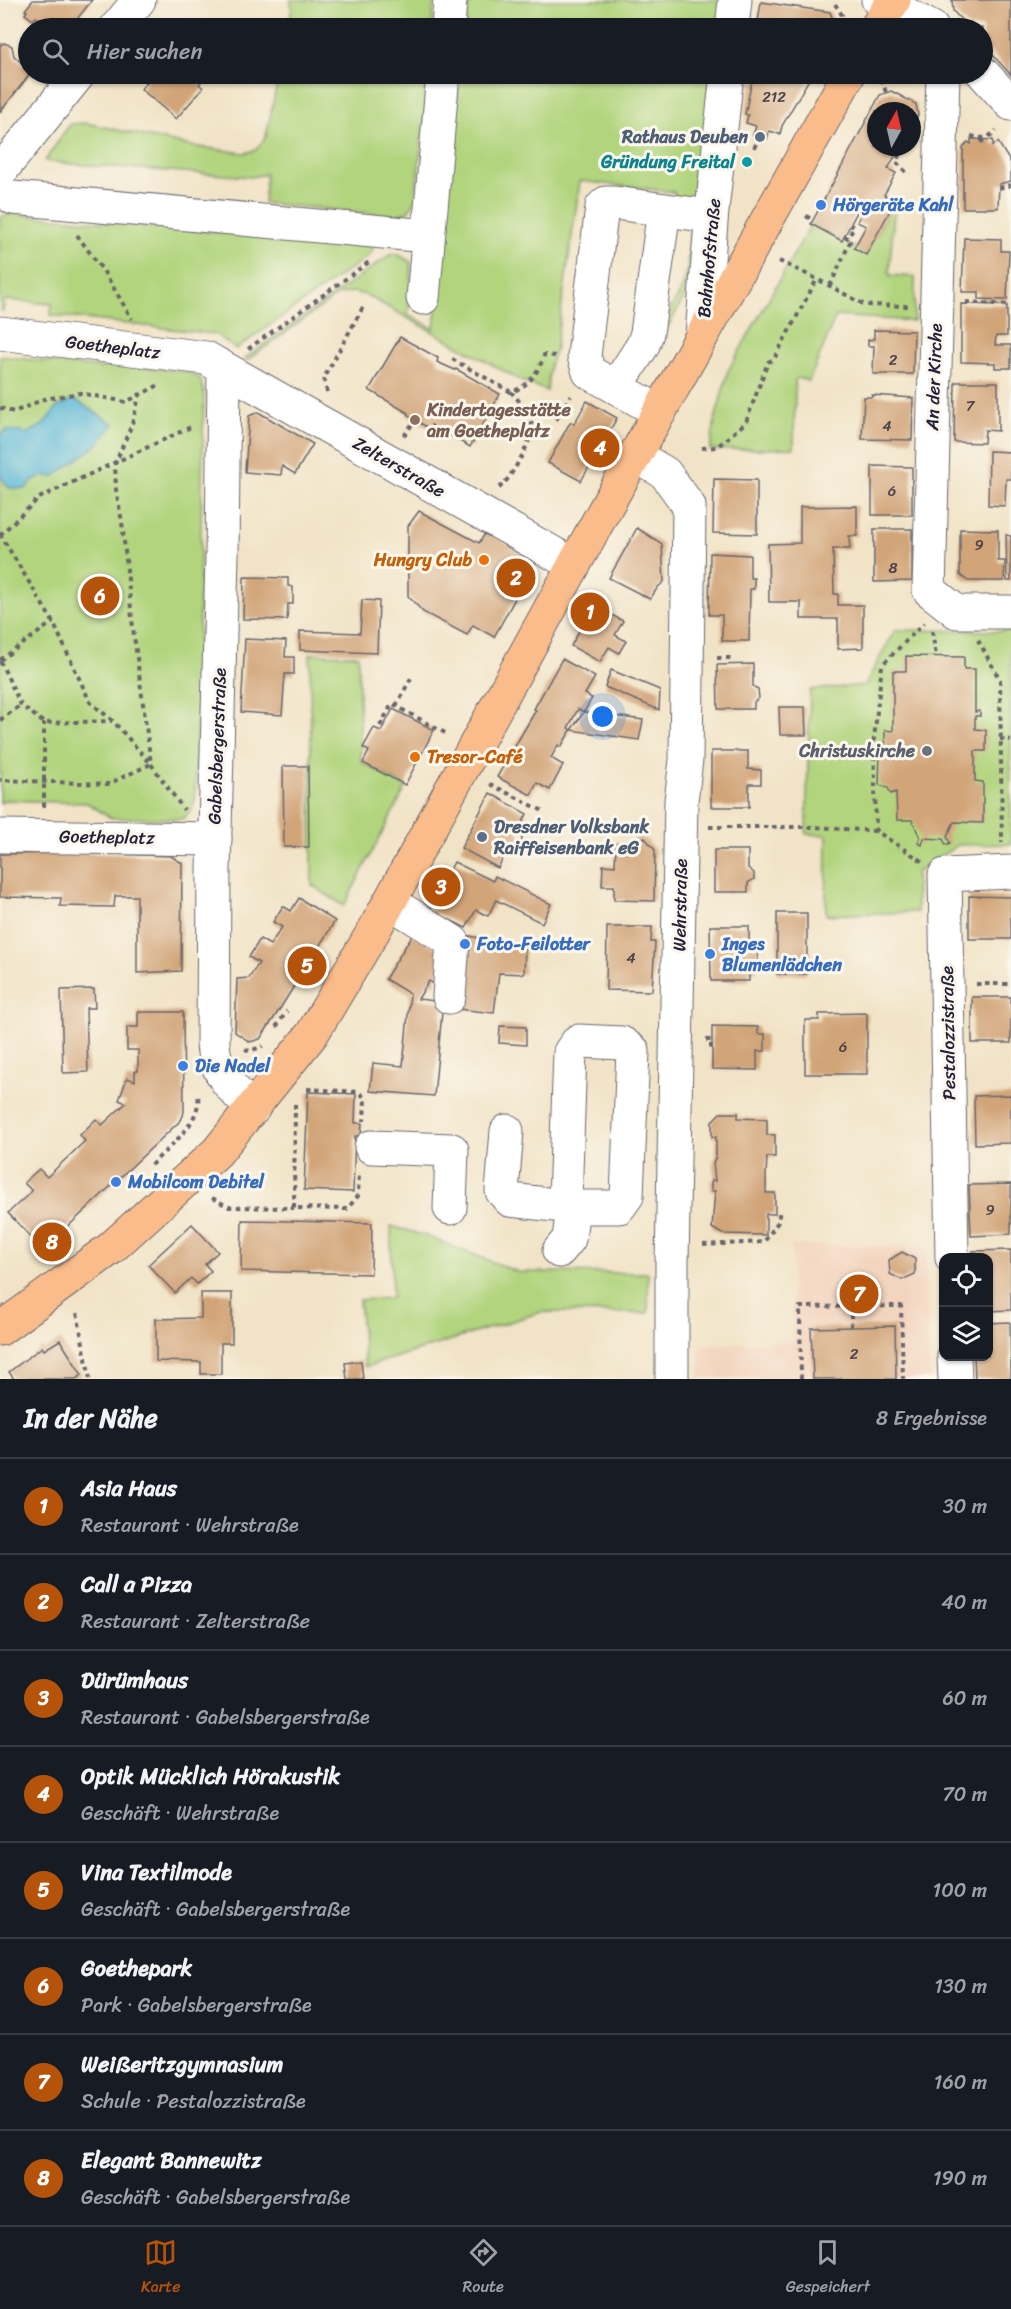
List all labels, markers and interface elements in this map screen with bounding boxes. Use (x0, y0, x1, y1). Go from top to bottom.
search box (18, 18, 993, 84)
text: Hier suchen (87, 32, 202, 71)
icon: search (39, 35, 72, 68)
house number: 212 (762, 84, 786, 110)
north arrow (867, 102, 921, 156)
place label: Rathaus Deuben (621, 121, 748, 153)
marker: Rathaus Deuben (753, 130, 767, 144)
place label: Gründung Freital (600, 146, 736, 178)
marker: Gründung Freital (740, 155, 754, 169)
place label: Hörgeräte Kahl (832, 189, 954, 221)
street label: Bahnhofstraße (688, 197, 730, 319)
marker: Hörgeräte Kahl (814, 198, 828, 212)
street label: An der Kirche (916, 322, 952, 432)
street label: Goetheplatz (64, 325, 163, 369)
house number: 2 (889, 347, 898, 373)
house number: 7 (966, 393, 976, 419)
place label: Kindertagesstätte am Goetheplatz (426, 394, 571, 447)
marker: Kindertagesstätte am Goetheplatz (408, 413, 422, 427)
house number: 4 (882, 413, 892, 439)
pin: 4 (580, 426, 620, 470)
street label: Zelterstraße (346, 427, 452, 507)
house number: 6 (888, 478, 896, 504)
house number: 9 (974, 532, 984, 558)
place label: Hungry Club (373, 544, 472, 576)
marker: Hungry Club (477, 553, 491, 567)
house number: 8 (888, 555, 898, 581)
pin: 2 (496, 556, 536, 600)
pin: 6 (80, 574, 120, 618)
pin: 1 (570, 590, 610, 634)
street label: Gabelsbergerstraße (198, 667, 236, 825)
your location (588, 702, 617, 731)
place label: Christuskirche (798, 735, 916, 767)
place label: Tresor-Café (427, 741, 523, 773)
marker: Christuskirche (920, 744, 934, 758)
marker: Tresor-Café (408, 750, 422, 764)
place label: Dresdner Volksbank Raiffeisenbank eG (493, 811, 650, 864)
street label: Goetheplatz (59, 820, 156, 854)
marker: Dresdner Volksbank Raiffeisenbank eG (475, 830, 489, 844)
street label: Wehrstraße (663, 858, 697, 952)
pin: 3 (422, 864, 460, 910)
place label: Foto-Feilotter (476, 928, 592, 960)
place label: Inges Blumenlädchen (721, 928, 842, 981)
marker: Foto-Feilotter (458, 937, 472, 951)
pin: 5 (288, 944, 326, 988)
house number: 4 (626, 945, 636, 971)
marker: Inges Blumenlädchen (703, 947, 717, 961)
street label: Pestalozzistraße (931, 965, 965, 1100)
house number: 6 (839, 1034, 847, 1060)
place label: Die Nadel (195, 1050, 271, 1082)
marker: Die Nadel (176, 1059, 190, 1073)
place label: Mobilcom Debitel (127, 1166, 265, 1198)
marker: Mobilcom Debitel (109, 1175, 123, 1189)
house number: 9 (985, 1197, 995, 1223)
pin: 8 (32, 1220, 72, 1264)
map controls (939, 1253, 993, 1361)
button: locate (939, 1253, 993, 1307)
pin: 7 (840, 1272, 878, 1316)
button: layers (939, 1307, 993, 1361)
house number: 2 (850, 1341, 859, 1367)
text: In der Nähe (24, 1395, 158, 1441)
text: 8 Ergebnisse (876, 1401, 987, 1436)
text: Asia Haus (81, 1469, 177, 1508)
text: 1 (39, 1489, 48, 1524)
text: 30 m (943, 1489, 987, 1524)
text: Restaurant · Wehrstraße (81, 1508, 299, 1543)
text: Call a Pizza (81, 1565, 192, 1604)
text: 2 (38, 1585, 49, 1620)
text: 40 m (941, 1585, 987, 1620)
text: Restaurant · Zelterstraße (81, 1604, 310, 1639)
text: Dürümhaus (81, 1661, 188, 1700)
text: 3 (38, 1681, 49, 1716)
text: 60 m (942, 1681, 987, 1716)
text: Restaurant · Gabelsbergerstraße (81, 1700, 370, 1735)
text: Optik Mücklich Hörakustik (81, 1757, 340, 1796)
text: 4 (37, 1777, 50, 1812)
text: 70 m (942, 1777, 987, 1812)
text: Geschäft · Wehrstraße (81, 1796, 279, 1831)
text: Vina Textilmode (81, 1853, 232, 1892)
text: 5 (37, 1873, 50, 1908)
text: 100 m (933, 1873, 987, 1908)
text: Geschäft · Gabelsbergerstraße (81, 1892, 350, 1927)
text: Goethepark (81, 1949, 192, 1988)
text: 6 (38, 1969, 49, 2004)
text: 130 m (934, 1969, 987, 2004)
text: Park · Gabelsbergerstraße (81, 1988, 312, 2023)
text: Weißeritzgymnasium (81, 2045, 284, 2084)
text: 7 (38, 2065, 49, 2100)
text: 160 m (934, 2065, 987, 2100)
text: Schule · Pestalozzistraße (81, 2084, 306, 2119)
text: Elegant Bannewitz (81, 2141, 262, 2180)
text: 8 (37, 2161, 50, 2196)
text: 190 m (933, 2161, 987, 2196)
text: Geschäft · Gabelsbergerstraße (81, 2180, 350, 2215)
tab: Karte (141, 2236, 181, 2301)
tab: Route (463, 2236, 504, 2301)
tab: Gespeichert (786, 2236, 870, 2301)

